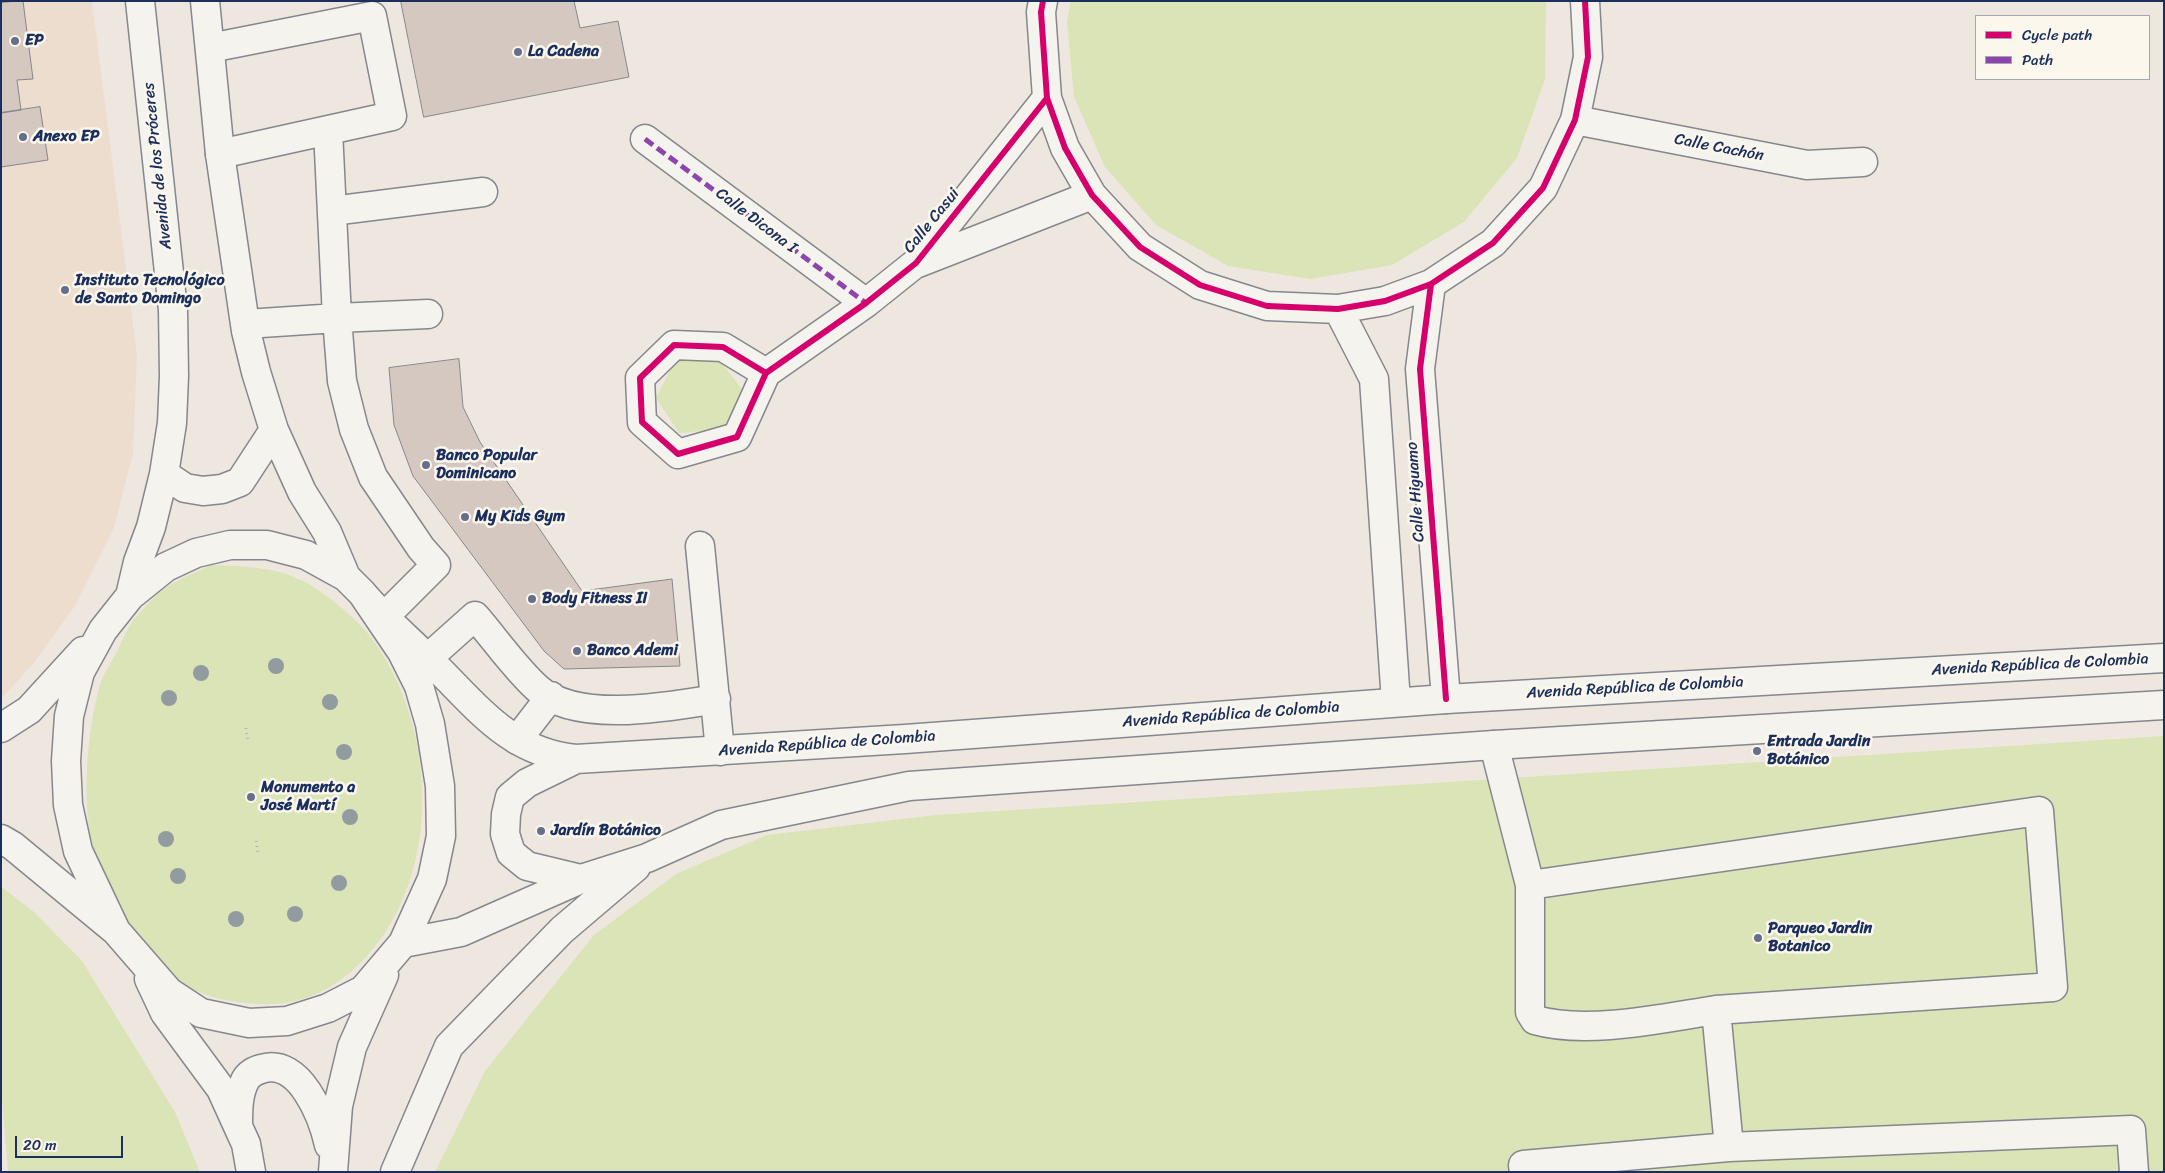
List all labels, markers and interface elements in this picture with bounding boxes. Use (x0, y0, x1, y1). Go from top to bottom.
legend (1975, 15, 2150, 80)
text: Cycle path (2022, 22, 2092, 48)
place label: EP (25, 31, 44, 51)
marker: EP (9, 35, 21, 47)
place label: La Cadena (528, 42, 599, 62)
marker: La Cadena (512, 46, 524, 58)
text: Path (2022, 47, 2053, 73)
street label: Avenida de los Próceres (140, 82, 176, 250)
place label: Anexo EP (33, 127, 99, 147)
street label: Calle Cachón (1673, 130, 1765, 166)
marker: Anexo EP (17, 131, 29, 143)
street label: Calle Dicona I (712, 184, 800, 258)
street label: Calle Casui (900, 185, 964, 257)
place label: Instituto Tecnológico de Santo Domingo (75, 271, 225, 309)
marker: Instituto Tecnológico de Santo Domingo (59, 284, 71, 296)
street label: Calle Higuamo (1403, 441, 1429, 543)
place label: Banco Popular Dominicano (436, 446, 537, 484)
marker: Banco Popular Dominicano (420, 459, 432, 471)
place label: My Kids Gym (475, 507, 565, 527)
marker: My Kids Gym (459, 511, 471, 523)
place label: Body Fitness II (542, 589, 647, 609)
marker: Body Fitness II (526, 593, 538, 605)
place label: Banco Ademi (587, 641, 678, 661)
marker: Banco Ademi (571, 645, 583, 657)
street label: Avenida República de Colombia (1931, 650, 2149, 680)
street label: Avenida República de Colombia (1526, 673, 1744, 703)
street label: Avenida República de Colombia (1122, 698, 1340, 732)
street label: Avenida República de Colombia (718, 727, 936, 761)
place label: Entrada Jardin Botánico (1767, 732, 1870, 770)
marker: Entrada Jardin Botánico (1751, 745, 1763, 757)
place label: Monumento a José Martí (261, 778, 355, 816)
marker: Monumento a José Martí (245, 791, 257, 803)
place label: Jardín Botánico (551, 821, 661, 841)
marker: Jardín Botánico (535, 825, 547, 837)
place label: Parqueo Jardin Botanico (1768, 919, 1872, 957)
marker: Parqueo Jardin Botanico (1752, 932, 1764, 944)
scale bar (18, 1126, 125, 1158)
text: 20 m (23, 1132, 57, 1158)

